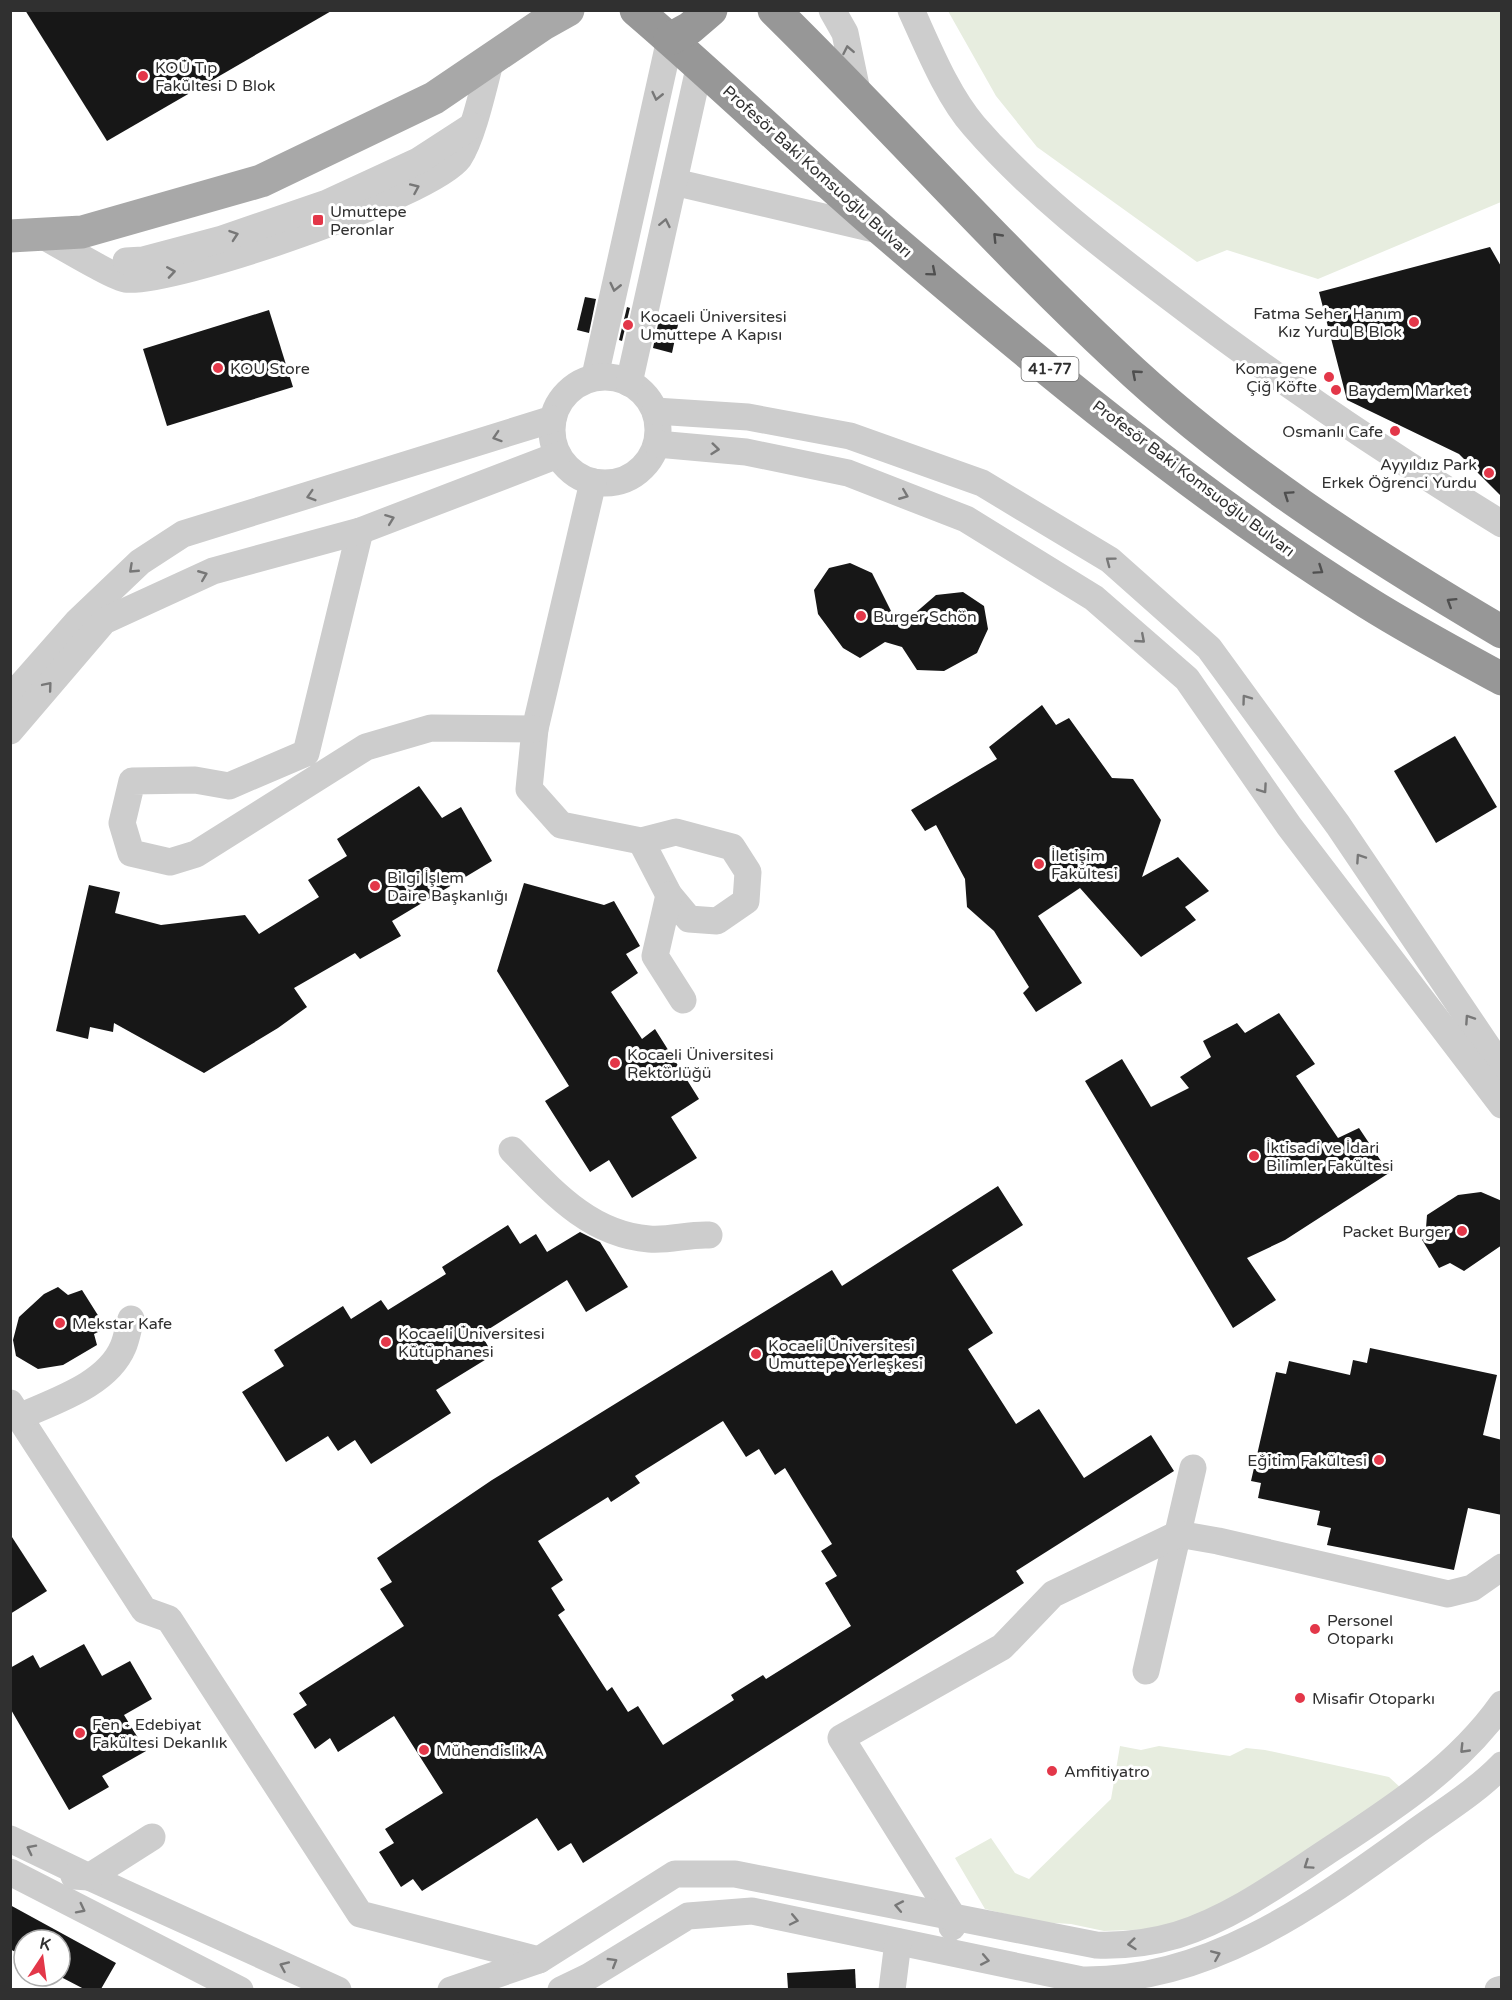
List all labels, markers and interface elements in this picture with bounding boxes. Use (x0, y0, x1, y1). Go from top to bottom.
one-way arrow (842, 45, 855, 55)
place label: KOÜ Tıp Fakültesi D Blok (155, 58, 276, 96)
marker: KOÜ Tıp Fakültesi D Blok (136, 69, 150, 83)
street label: Profesör Baki Komsuoğlu Bulvarı (719, 81, 916, 262)
one-way arrow (652, 91, 665, 101)
one-way arrow (408, 183, 419, 195)
place label: Umuttepe Peronlar (330, 202, 407, 240)
marker: Umuttepe Peronlar (311, 213, 325, 227)
one-way arrow (657, 218, 670, 228)
one-way arrow (228, 230, 238, 243)
one-way arrow (993, 233, 1004, 243)
one-way arrow (925, 265, 936, 276)
one-way arrow (167, 267, 176, 279)
one-way arrow (609, 281, 622, 291)
place label: Fatma Seher Hanım Kız Yurdu B Blok (1253, 304, 1402, 342)
place label: Kocaeli Üniversitesi Umuttepe A Kapısı (640, 307, 787, 345)
marker: Fatma Seher Hanım Kız Yurdu B Blok (1407, 315, 1421, 329)
marker: Kocaeli Üniversitesi Umuttepe A Kapısı (621, 318, 635, 332)
road number: 41-77 (1022, 357, 1078, 381)
place label: KOU Store (230, 359, 310, 379)
place label: Komagene Çiğ Köfte (1235, 359, 1317, 397)
marker: KOU Store (211, 361, 225, 375)
one-way arrow (1132, 370, 1142, 381)
marker: Komagene Çiğ Köfte (1322, 370, 1336, 384)
place label: Baydem Market (1348, 381, 1469, 401)
marker: Baydem Market (1329, 383, 1343, 397)
street label: Profesör Baki Komsuoğlu Bulvarı (1088, 396, 1298, 561)
place label: Osmanlı Cafe (1282, 422, 1383, 442)
marker: Osmanlı Cafe (1388, 424, 1402, 438)
one-way arrow (492, 430, 503, 442)
one-way arrow (711, 442, 720, 455)
place label: Ayyıldız Park Erkek Öğrenci Yurdu (1322, 455, 1477, 493)
marker: Ayyıldız Park Erkek Öğrenci Yurdu (1482, 466, 1496, 480)
one-way arrow (898, 488, 909, 500)
one-way arrow (306, 489, 317, 501)
one-way arrow (1284, 491, 1295, 502)
one-way arrow (384, 514, 394, 527)
one-way arrow (1106, 557, 1117, 568)
one-way arrow (129, 562, 140, 573)
one-way arrow (1312, 563, 1323, 574)
one-way arrow (197, 570, 208, 582)
one-way arrow (1447, 597, 1457, 609)
place label: Burger Schön (873, 607, 977, 627)
marker: Burger Schön (854, 609, 868, 623)
one-way arrow (1134, 632, 1145, 643)
one-way arrow (41, 682, 52, 693)
one-way arrow (1242, 695, 1253, 706)
one-way arrow (1256, 782, 1267, 793)
place label: İletişim Fakültesi (1051, 846, 1118, 884)
one-way arrow (1355, 854, 1367, 864)
marker: İletişim Fakültesi (1032, 857, 1046, 871)
place label: Bilgi İşlem Daire Başkanlığı (387, 868, 508, 906)
marker: Bilgi İşlem Daire Başkanlığı (368, 879, 382, 893)
one-way arrow (1465, 1015, 1476, 1026)
place label: Kocaeli Üniversitesi Rektörlüğü (627, 1045, 774, 1083)
marker: Kocaeli Üniversitesi Rektörlüğü (608, 1056, 622, 1070)
place label: İktisadi ve İdari Bilimler Fakültesi (1266, 1138, 1394, 1176)
marker: İktisadi ve İdari Bilimler Fakültesi (1247, 1149, 1261, 1163)
place label: Packet Burger (1342, 1222, 1451, 1242)
marker: Packet Burger (1455, 1224, 1469, 1238)
place label: Mekstar Kafe (72, 1314, 172, 1334)
marker: Mekstar Kafe (53, 1316, 67, 1330)
place label: Kocaeli Üniversitesi Kütüphanesi (398, 1324, 545, 1362)
marker: Kocaeli Üniversitesi Kütüphanesi (379, 1335, 393, 1349)
place label: Kocaeli Üniversitesi Umuttepe Yerleşkesi (768, 1336, 923, 1374)
marker: Kocaeli Üniversitesi Umuttepe Yerleşkesi (749, 1347, 763, 1361)
place label: Eğitim Fakültesi (1247, 1451, 1367, 1471)
marker: Eğitim Fakültesi (1372, 1453, 1386, 1467)
place label: Personel Otoparkı (1327, 1611, 1394, 1649)
marker: Personel Otoparkı (1308, 1622, 1322, 1636)
place label: Misafir Otoparkı (1312, 1689, 1435, 1709)
marker: Misafir Otoparkı (1293, 1691, 1307, 1705)
place label: Fen - Edebiyat Fakültesi Dekanlık (92, 1715, 228, 1753)
marker: Fen - Edebiyat Fakültesi Dekanlık (73, 1726, 87, 1740)
place label: Mühendislik A (436, 1741, 544, 1761)
one-way arrow (1461, 1742, 1472, 1753)
marker: Mühendislik A (417, 1743, 431, 1757)
place label: Amfitiyatro (1064, 1762, 1150, 1782)
marker: Amfitiyatro (1045, 1764, 1059, 1778)
one-way arrow (27, 1845, 38, 1856)
one-way arrow (1303, 1858, 1314, 1869)
one-way arrow (894, 1900, 904, 1913)
one-way arrow (75, 1901, 86, 1913)
one-way arrow (789, 1913, 799, 1926)
north arrow (12, 1928, 72, 1988)
text: K (38, 1933, 53, 1955)
one-way arrow (1127, 1937, 1136, 1950)
one-way arrow (1210, 1950, 1221, 1962)
one-way arrow (979, 1953, 989, 1966)
one-way arrow (607, 1957, 617, 1969)
one-way arrow (280, 1961, 291, 1973)

